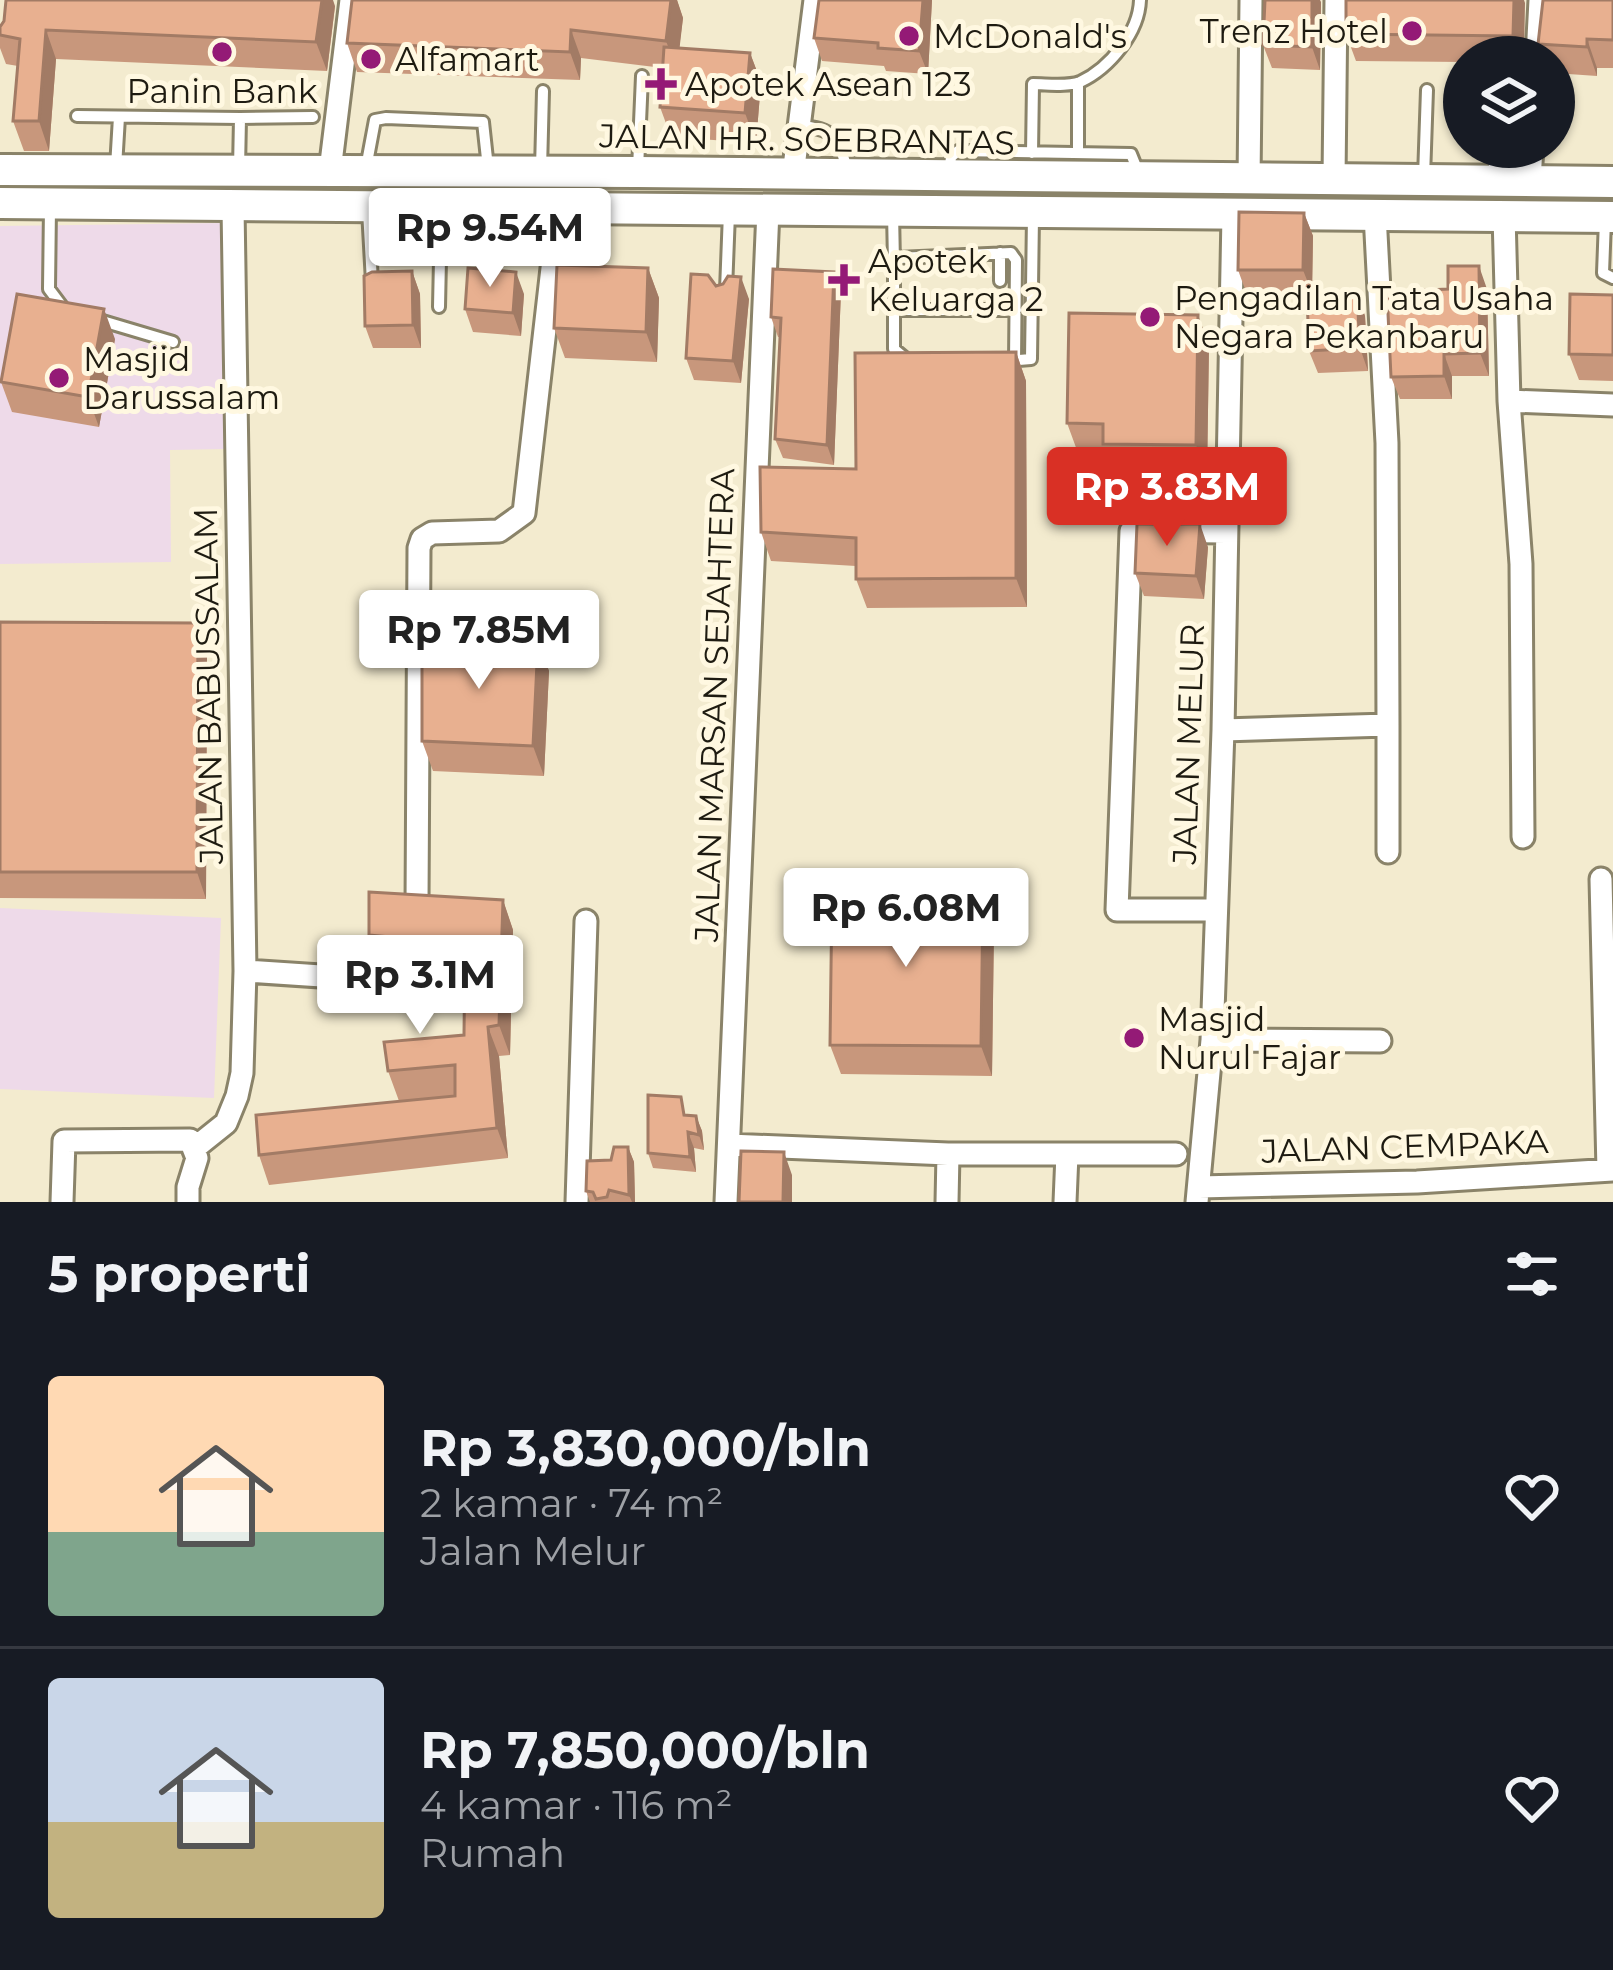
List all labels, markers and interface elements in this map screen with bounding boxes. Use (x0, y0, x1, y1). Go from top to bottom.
place label: Trenz Hotel (1200, 11, 1388, 51)
place label: McDonald's (933, 16, 1127, 56)
marker: Trenz Hotel (1399, 18, 1425, 44)
marker: McDonald's (896, 23, 922, 49)
map controls (1443, 36, 1575, 168)
button: layers (1443, 36, 1575, 168)
marker: Panin Bank (209, 39, 235, 65)
place label: Alfamart (395, 39, 539, 79)
marker: Alfamart (358, 46, 384, 72)
place label: Apotek Asean 123 (685, 64, 972, 104)
place label: Panin Bank (126, 71, 318, 111)
marker: Apotek Asean 123 (648, 71, 674, 97)
street label: JALAN HR. SOEBRANTAS (598, 115, 1015, 163)
pin: Rp 9.54M (366, 188, 614, 290)
text: Rp 9.54M (396, 203, 584, 251)
place label: Apotek Keluarga 2 (868, 241, 1043, 319)
marker: Apotek Keluarga 2 (831, 267, 857, 293)
place label: Pengadilan Tata Usaha Negara Pekanbaru (1174, 278, 1554, 356)
marker: Pengadilan Tata Usaha Negara Pekanbaru (1137, 304, 1163, 330)
place label: Masjid Darussalam (83, 339, 280, 417)
marker: Masjid Darussalam (46, 365, 72, 391)
pin: Rp 3.83M (1043, 447, 1291, 549)
text: Rp 3.83M (1074, 462, 1260, 510)
street label: JALAN MARSAN SEJAHTERA (686, 467, 742, 944)
street label: JALAN BABUSSALAM (185, 507, 231, 866)
pin: Rp 7.85M (355, 590, 603, 692)
text: Rp 7.85M (386, 605, 572, 653)
street label: JALAN MELUR (1164, 623, 1212, 866)
pin: Rp 6.08M (782, 868, 1030, 970)
text: Rp 6.08M (810, 883, 1002, 931)
pin: Rp 3.1M (309, 935, 531, 1037)
text: Rp 3.1M (344, 950, 496, 998)
place label: Masjid Nurul Fajar (1158, 999, 1341, 1077)
marker: Masjid Nurul Fajar (1121, 1025, 1147, 1051)
street label: JALAN CEMPAKA (1260, 1121, 1550, 1171)
icon: filters (1499, 1241, 1565, 1307)
text: 5 properti (48, 1243, 311, 1305)
text: Rp 3,830,000/bln (420, 1417, 871, 1479)
icon: home (144, 1424, 288, 1568)
icon: heart (1499, 1463, 1565, 1529)
text: 2 kamar · 74 m² (420, 1479, 723, 1527)
text: Jalan Melur (420, 1527, 646, 1575)
text: Rp 7,850,000/bln (420, 1719, 870, 1781)
icon: home (144, 1726, 288, 1870)
icon: heart (1499, 1765, 1565, 1831)
text: 4 kamar · 116 m² (420, 1781, 733, 1829)
text: Rumah (420, 1829, 565, 1877)

